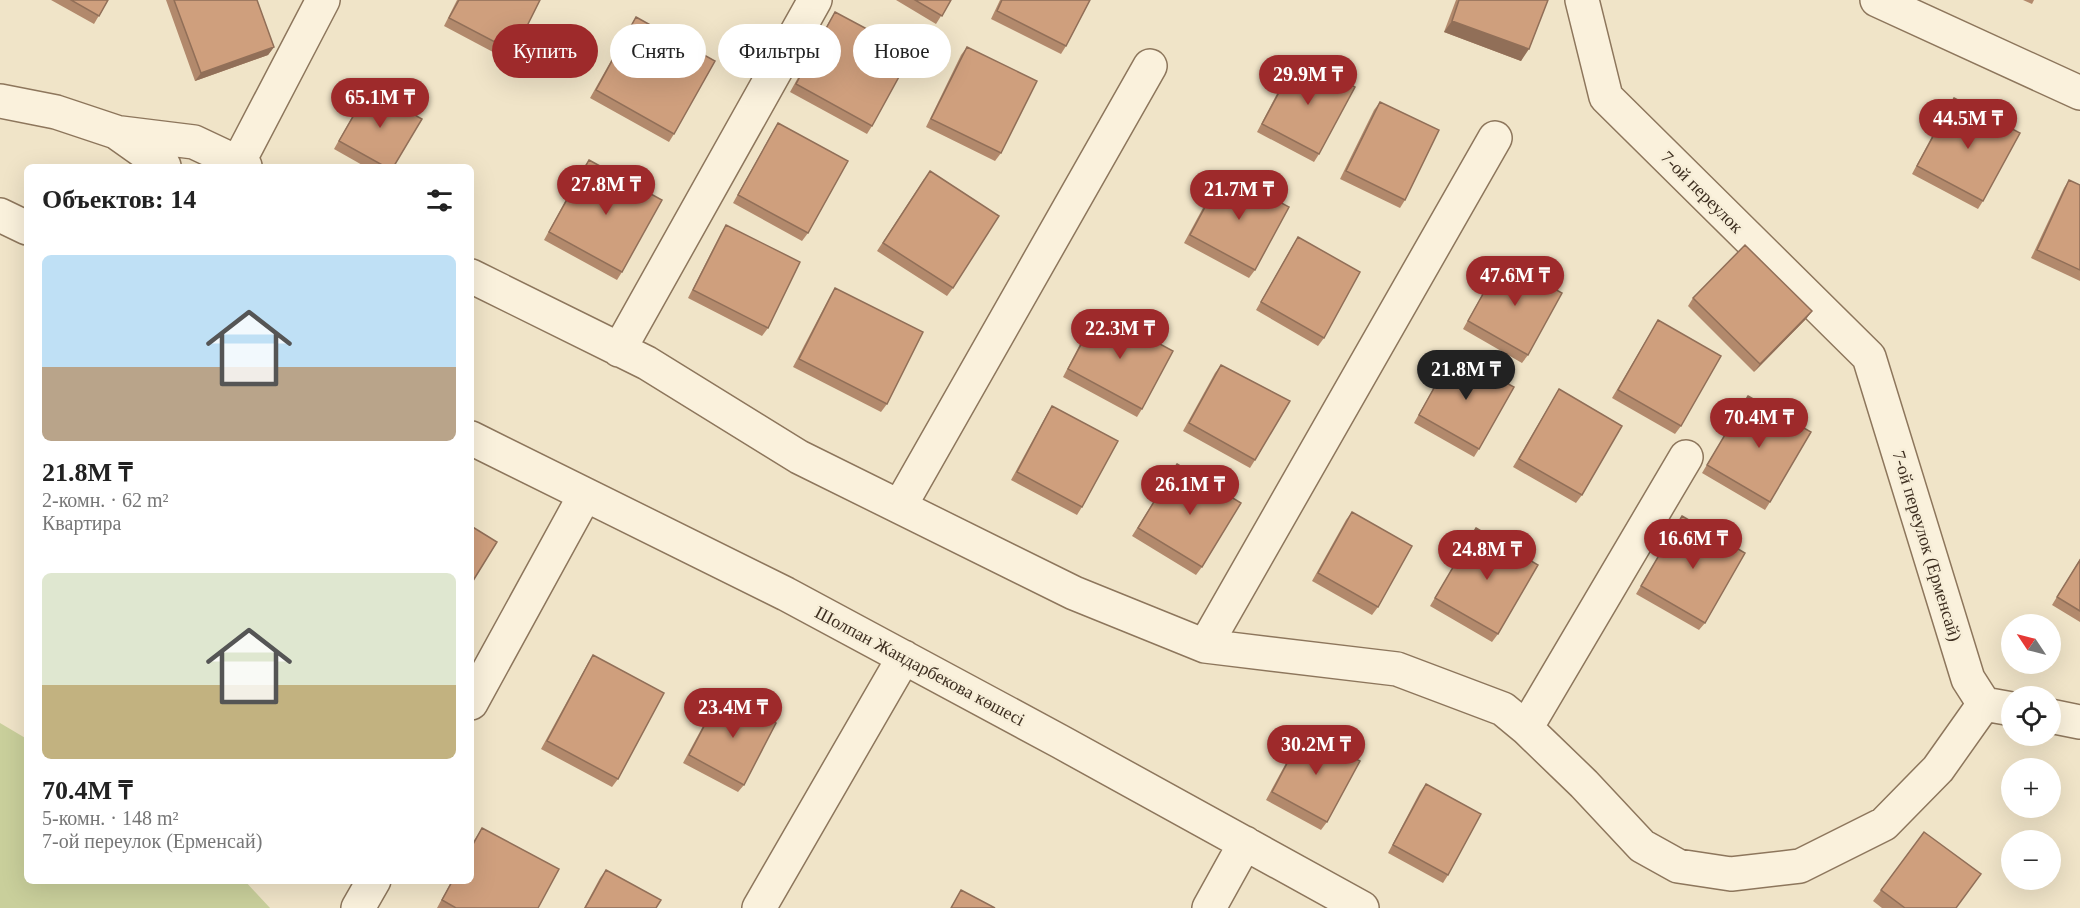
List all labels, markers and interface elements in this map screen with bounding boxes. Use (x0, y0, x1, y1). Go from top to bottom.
chip: Купить (492, 24, 598, 78)
chip: Снять (610, 24, 706, 78)
chip: Фильтры (718, 24, 841, 78)
chip: Новое (853, 24, 951, 78)
pin: 29.9M ₸ (1253, 55, 1363, 106)
text: 29.9M ₸ (1273, 63, 1343, 85)
pin: 65.1M ₸ (325, 78, 435, 129)
text: 65.1M ₸ (345, 86, 415, 108)
pin: 44.5M ₸ (1913, 99, 2023, 150)
text: 44.5M ₸ (1933, 107, 2003, 129)
street label: 7-ой переулок (1657, 147, 1747, 237)
pin: 27.8M ₸ (551, 165, 661, 216)
pin: 21.7M ₸ (1184, 170, 1294, 221)
text: 27.8M ₸ (571, 173, 641, 195)
text: 21.7M ₸ (1204, 178, 1274, 200)
icon: filters (423, 184, 456, 217)
text: Объектов: 14 (42, 185, 196, 214)
pin: 47.6M ₸ (1460, 256, 1570, 307)
text: 47.6M ₸ (1480, 264, 1550, 286)
icon: home (195, 294, 303, 402)
pin: 22.3M ₸ (1065, 309, 1175, 360)
text: 22.3M ₸ (1085, 317, 1155, 339)
pin: 21.8M ₸ (1411, 350, 1521, 401)
text: 21.8M ₸ (1431, 358, 1501, 380)
pin: 70.4M ₸ (1704, 398, 1814, 449)
text: 70.4M ₸ (1724, 406, 1794, 428)
street label: 7-ой переулок (Ерменсай) (1887, 448, 1966, 644)
text: 21.8M ₸ (42, 458, 133, 487)
pin: 26.1M ₸ (1135, 465, 1245, 516)
text: 26.1M ₸ (1155, 473, 1225, 495)
text: 2-комн. · 62 m² (42, 489, 169, 511)
text: Квартира (42, 512, 121, 534)
pin: 16.6M ₸ (1638, 519, 1748, 570)
text: 16.6M ₸ (1658, 527, 1728, 549)
pin: 24.8M ₸ (1432, 530, 1542, 581)
text: 24.8M ₸ (1452, 538, 1522, 560)
street label: Шолпан Жандарбекова көшесі (812, 602, 1028, 730)
icon: home (195, 612, 303, 720)
north arrow (2001, 614, 2061, 674)
map controls (2001, 614, 2061, 890)
button: locate (2001, 686, 2061, 746)
pin: 23.4M ₸ (678, 688, 788, 739)
text: 23.4M ₸ (698, 696, 768, 718)
pin: 30.2M ₸ (1261, 725, 1371, 776)
text: 30.2M ₸ (1281, 733, 1351, 755)
button: + (2001, 758, 2061, 818)
text: 70.4M ₸ (42, 776, 133, 805)
text: 5-комн. · 148 m² (42, 807, 179, 829)
text: 7-ой переулок (Ерменсай) (42, 830, 262, 852)
button: − (2001, 830, 2061, 890)

